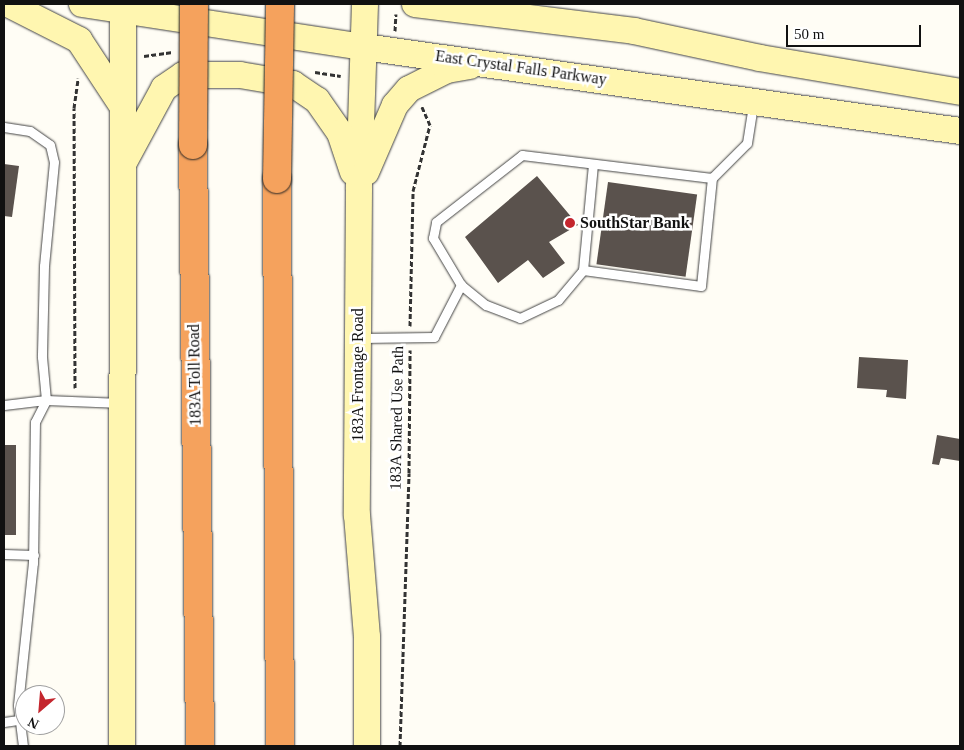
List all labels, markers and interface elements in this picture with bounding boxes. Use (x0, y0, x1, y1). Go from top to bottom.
scale bar (789, 15, 924, 47)
text: 50 m (794, 26, 824, 42)
street label: East Crystal Falls Parkway (434, 46, 608, 90)
place label: SouthStar Bank (580, 213, 690, 233)
marker: SouthStar Bank (564, 217, 576, 229)
street label: 183A Frontage Road (348, 308, 368, 442)
street label: 183A Toll Road (185, 323, 205, 427)
street label: 183A Shared Use Path (386, 345, 408, 491)
north arrow (15, 685, 65, 735)
text: N (26, 714, 41, 732)

